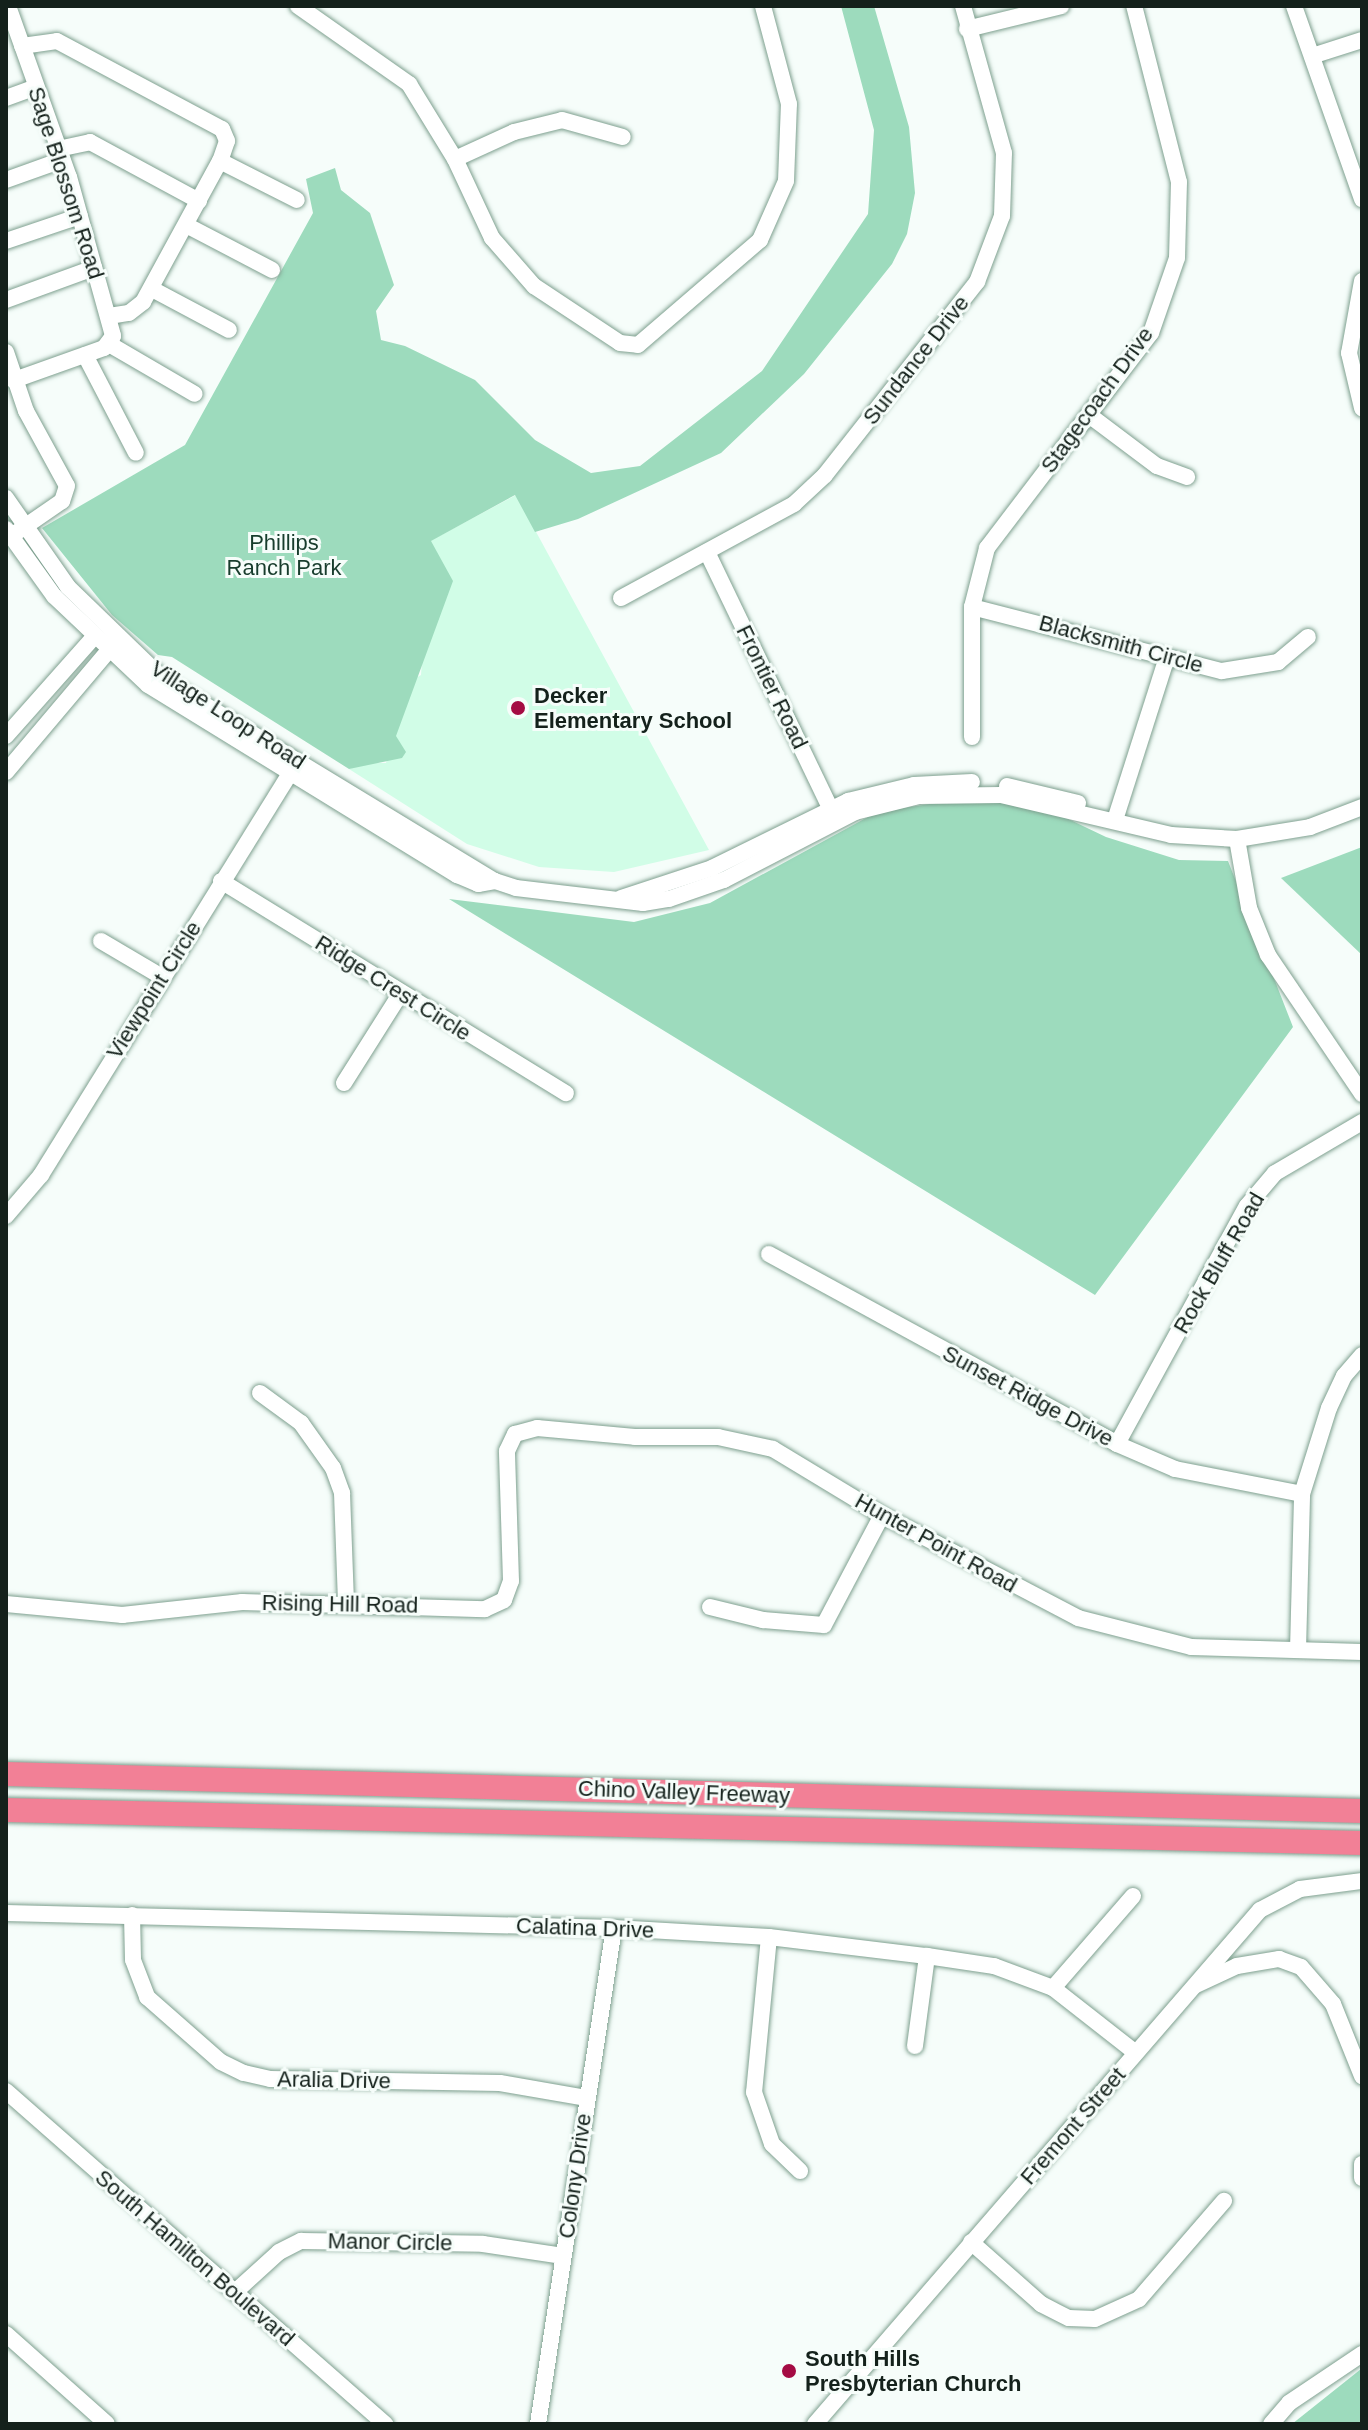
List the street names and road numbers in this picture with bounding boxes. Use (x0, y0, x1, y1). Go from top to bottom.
street label: Sage Blossom Road (22, 84, 110, 282)
street label: Sundance Drive (857, 290, 975, 430)
street label: Stagecoach Drive (1035, 322, 1159, 478)
street label: Blacksmith Circle (1036, 609, 1206, 679)
street label: Frontier Road (731, 621, 813, 753)
street label: Village Loop Road (146, 655, 310, 775)
street label: Viewpoint Circle (101, 916, 207, 1064)
street label: Ridge Crest Circle (310, 930, 476, 1046)
street label: Rock Bluff Road (1168, 1188, 1270, 1338)
street label: Sunset Ridge Drive (938, 1340, 1118, 1452)
street label: Hunter Point Road (850, 1488, 1022, 1598)
street label: Rising Hill Road (262, 1589, 418, 1619)
street label: Chino Valley Freeway (577, 1775, 791, 1809)
street label: Calatina Drive (515, 1912, 655, 1944)
street label: Fremont Street (1015, 2062, 1131, 2190)
street label: Aralia Drive (277, 2066, 391, 2094)
street label: Colony Drive (553, 2112, 597, 2240)
street label: South Hamilton Boulevard (90, 2164, 300, 2352)
street label: Manor Circle (327, 2228, 453, 2256)

